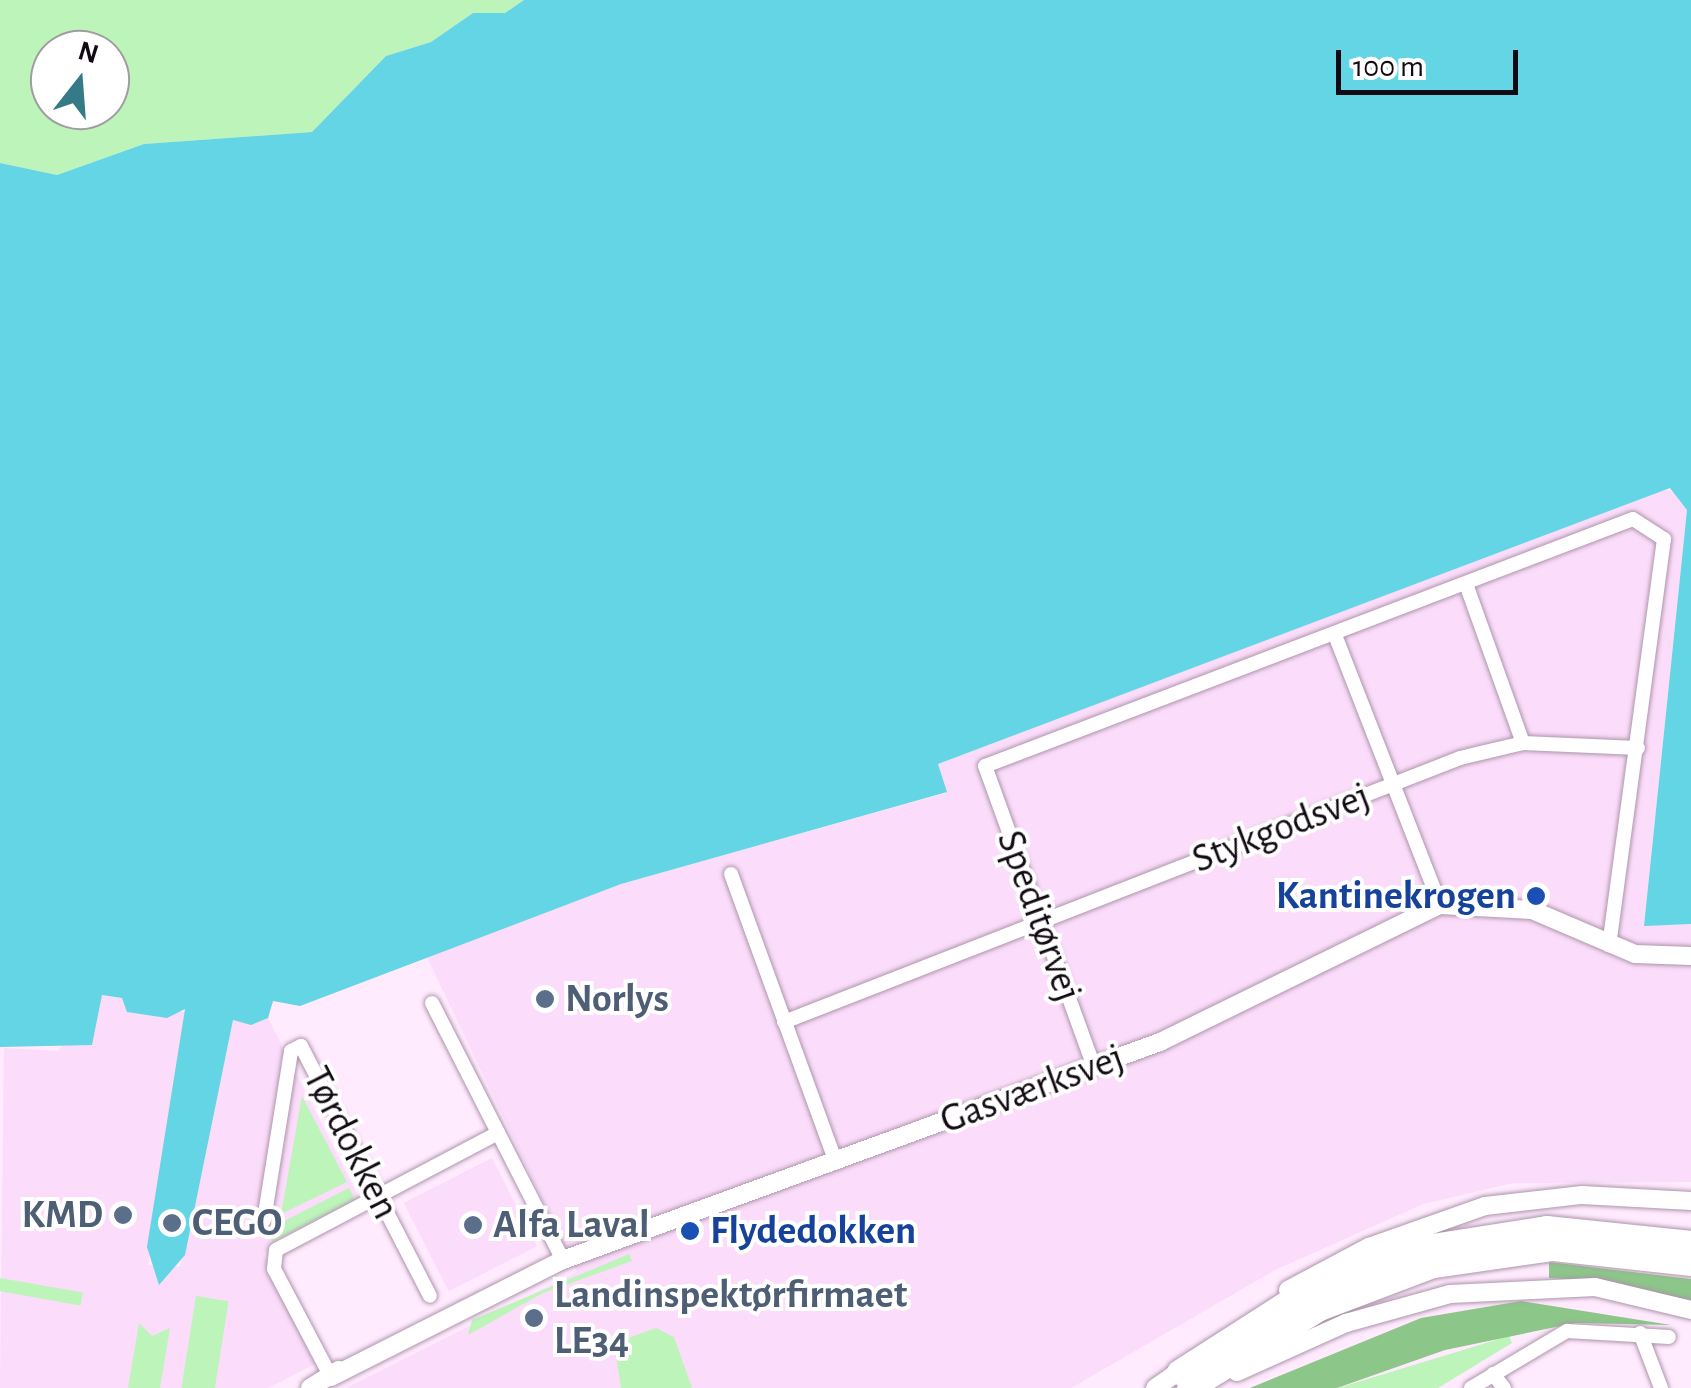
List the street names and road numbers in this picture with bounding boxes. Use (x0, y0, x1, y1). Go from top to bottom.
street label: Stykgodsvej (1185, 772, 1377, 884)
street label: Speditørvej (986, 824, 1092, 1008)
street label: Gasværksvej (934, 1034, 1130, 1144)
street label: Tørdokken (292, 1059, 410, 1227)

